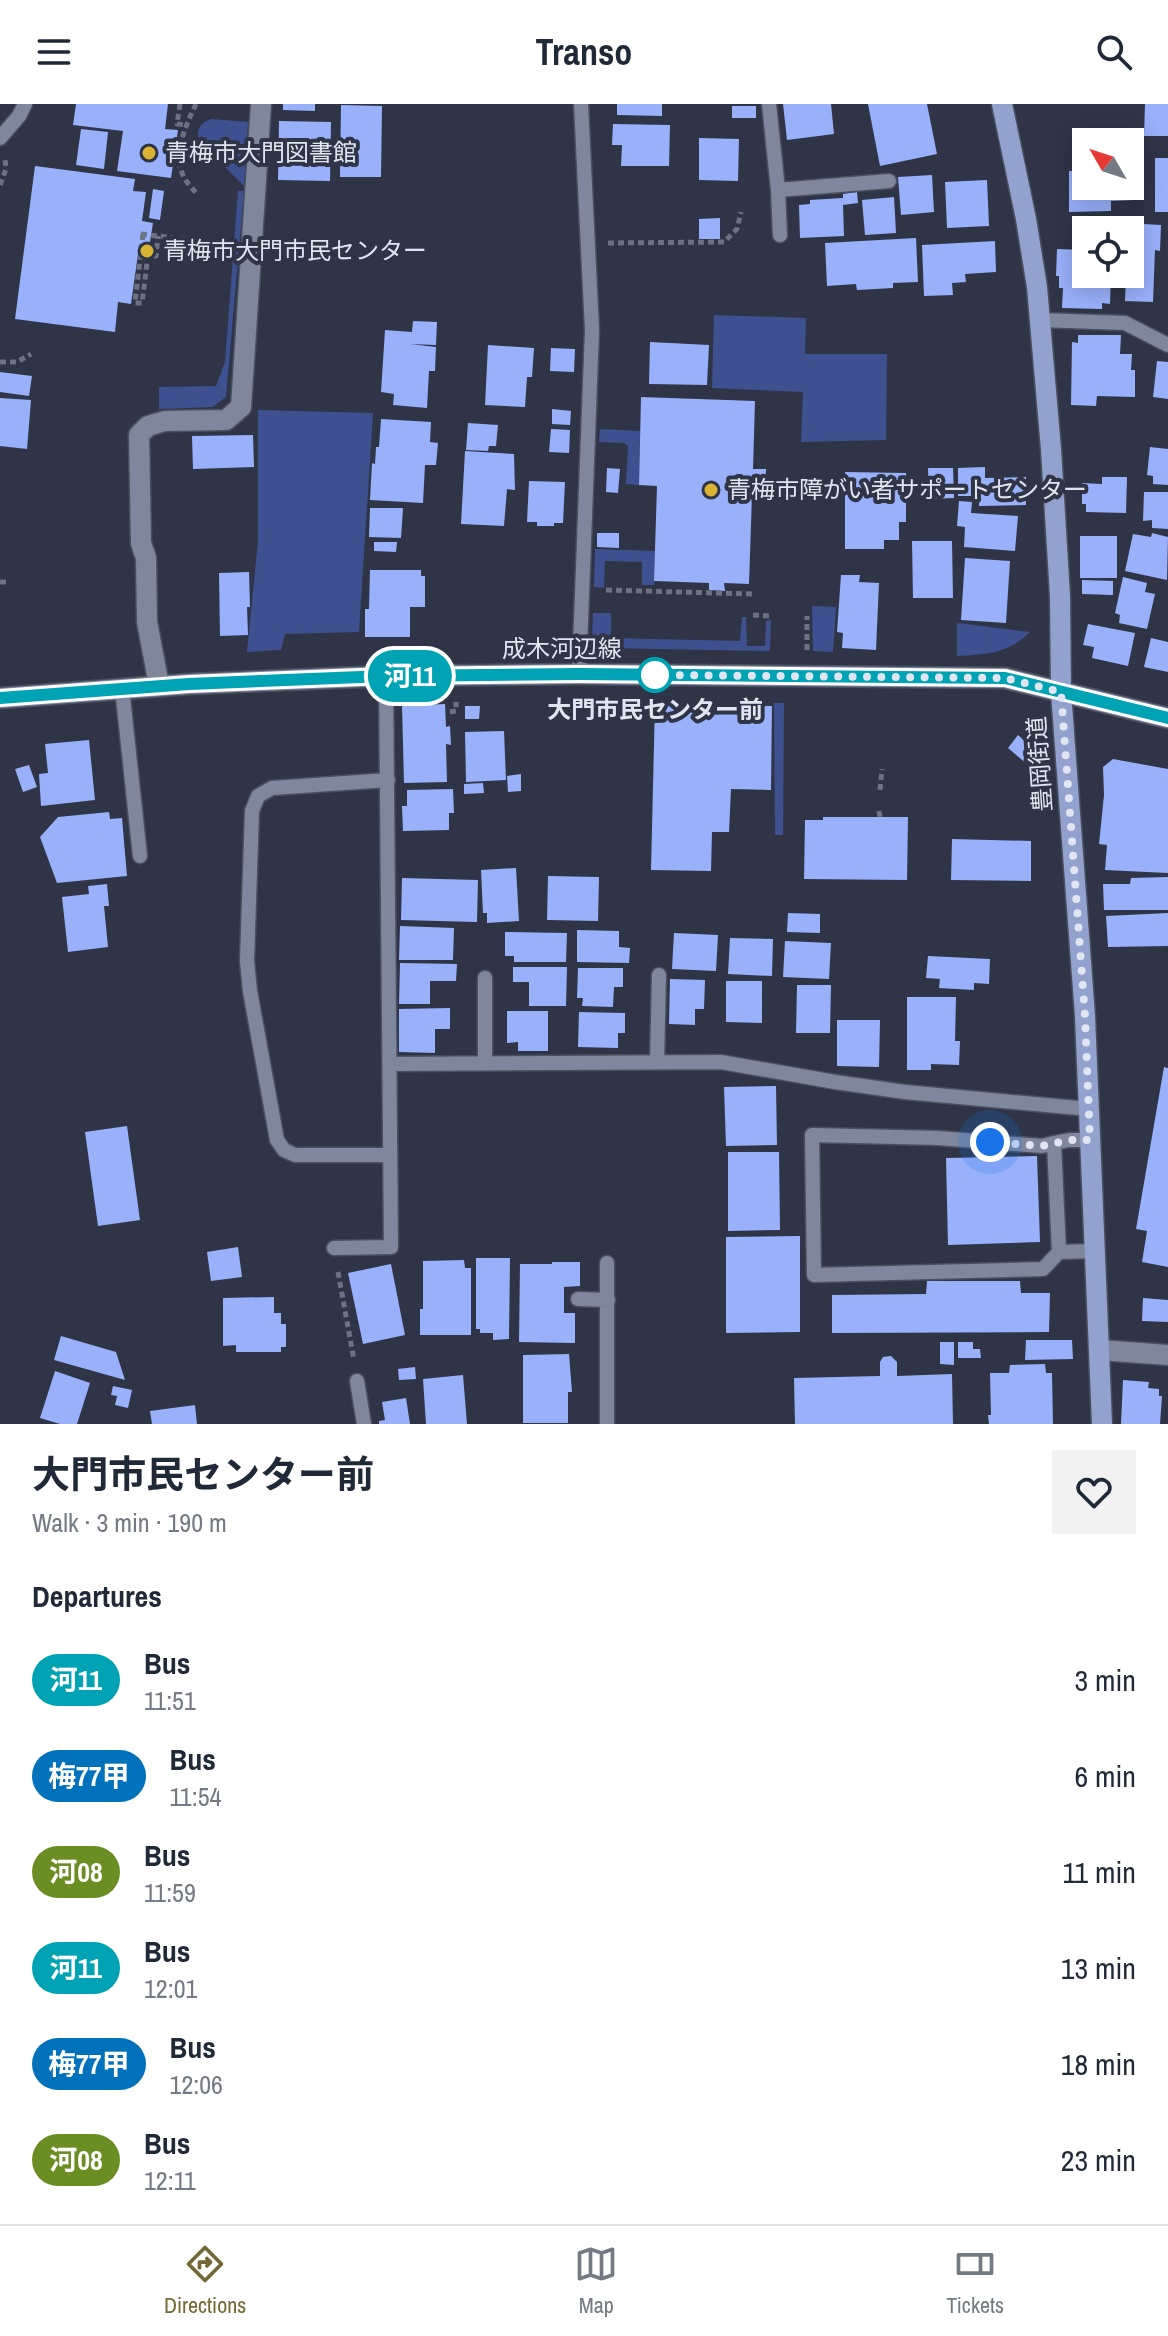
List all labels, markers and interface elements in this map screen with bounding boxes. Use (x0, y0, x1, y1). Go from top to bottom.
text: Transo (536, 28, 632, 76)
icon: menu (32, 30, 76, 74)
icon: search (1092, 30, 1136, 74)
north arrow (1072, 128, 1144, 200)
map controls (1072, 128, 1144, 288)
place label: 青梅市大門図書館 (165, 136, 357, 168)
marker: 青梅市大門図書館 (140, 144, 158, 162)
button: locate (1072, 216, 1144, 288)
place label: 青梅市大門市民センター (163, 234, 427, 266)
marker: 青梅市大門市民センター (138, 242, 156, 260)
place label: 青梅市障がい者サポートセンター (727, 473, 1087, 505)
marker: 青梅市障がい者サポートセンター (702, 481, 720, 499)
street label: 成木河辺線 (502, 632, 622, 664)
line badge: 河11 (364, 650, 456, 702)
text: 河11 (384, 657, 436, 695)
marker: 大門市民センター前 (638, 658, 672, 692)
place label: 大門市民センター前 (547, 693, 763, 725)
street label: 豊岡街道 (1020, 715, 1058, 813)
your location (970, 1122, 1010, 1162)
text: 大門市民センター前 (32, 1449, 374, 1500)
button: heart (1052, 1450, 1136, 1534)
text: Walk · 3 min · 190 m (32, 1505, 227, 1540)
text: Departures (32, 1576, 162, 1616)
text: Bus (144, 1643, 190, 1683)
text: 3 min (1074, 1660, 1136, 1700)
text: 河11 (50, 1661, 102, 1699)
text: 11:51 (144, 1683, 196, 1718)
text: Bus (170, 1739, 216, 1779)
text: 6 min (1074, 1756, 1136, 1796)
text: 梅77甲 (48, 1757, 130, 1795)
text: 11:54 (170, 1779, 221, 1814)
text: Bus (144, 1835, 190, 1875)
text: 11 min (1063, 1852, 1136, 1892)
text: 河08 (49, 1853, 103, 1891)
text: 11:59 (144, 1875, 196, 1910)
text: Bus (144, 1931, 190, 1971)
text: 13 min (1061, 1948, 1136, 1988)
text: 河11 (50, 1949, 102, 1987)
text: 12:01 (144, 1971, 197, 2006)
text: Bus (170, 2027, 216, 2067)
text: 18 min (1061, 2044, 1136, 2084)
text: 梅77甲 (48, 2045, 130, 2083)
text: 12:06 (170, 2067, 223, 2102)
text: Bus (144, 2123, 190, 2163)
text: 23 min (1061, 2140, 1136, 2180)
text: 河08 (49, 2141, 103, 2179)
text: 12:11 (144, 2163, 196, 2198)
tab: Directions (164, 2242, 246, 2320)
tab: Map (574, 2242, 618, 2320)
tab: Tickets (946, 2242, 1004, 2320)

